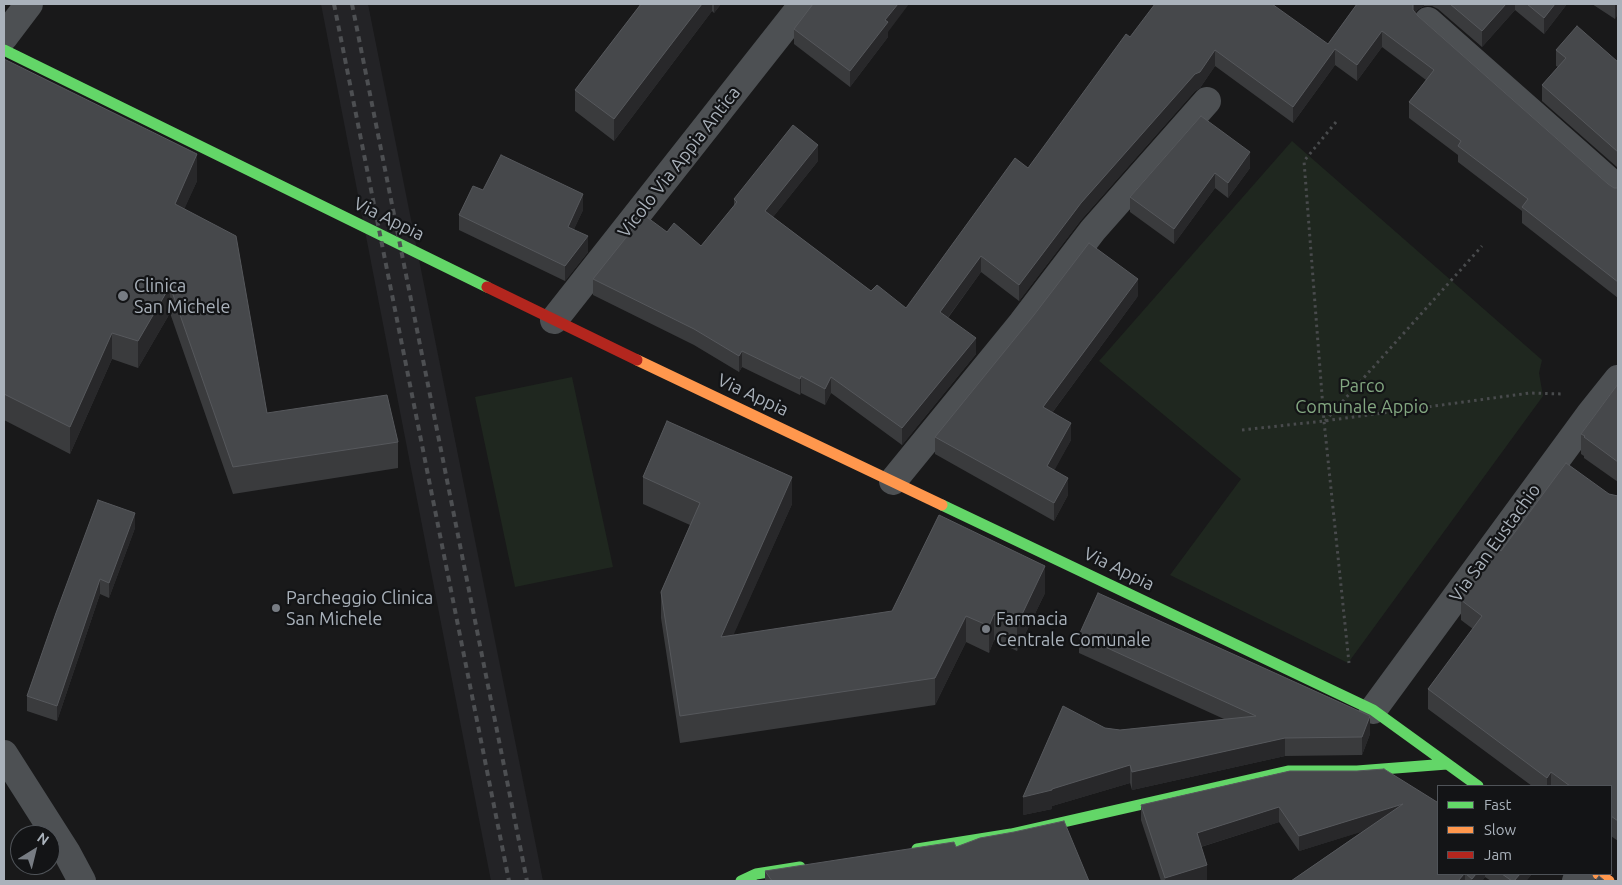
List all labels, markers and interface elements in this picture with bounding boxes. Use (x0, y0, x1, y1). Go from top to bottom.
street label: Vicolo Via Appia Antica (613, 82, 745, 242)
street label: Via Appia (350, 193, 428, 245)
place label: Clinica San Michele (134, 275, 230, 318)
marker: Clinica San Michele (116, 289, 130, 303)
street label: Via Appia (714, 369, 792, 421)
park label: Parco Comunale Appio (1295, 375, 1429, 418)
street label: Via San Eustachio (1445, 480, 1545, 606)
street label: Via Appia (1080, 543, 1158, 595)
place label: Parcheggio Clinica San Michele (286, 587, 433, 630)
marker: Parcheggio Clinica San Michele (270, 602, 282, 614)
place label: Farmacia Centrale Comunale (996, 608, 1151, 650)
marker: Farmacia Centrale Comunale (980, 623, 992, 635)
legend (1437, 785, 1612, 875)
text: Fast (1484, 796, 1511, 813)
text: Slow (1484, 821, 1516, 838)
north arrow (10, 825, 60, 875)
text: N (34, 829, 52, 848)
text: Jam (1484, 846, 1512, 863)

